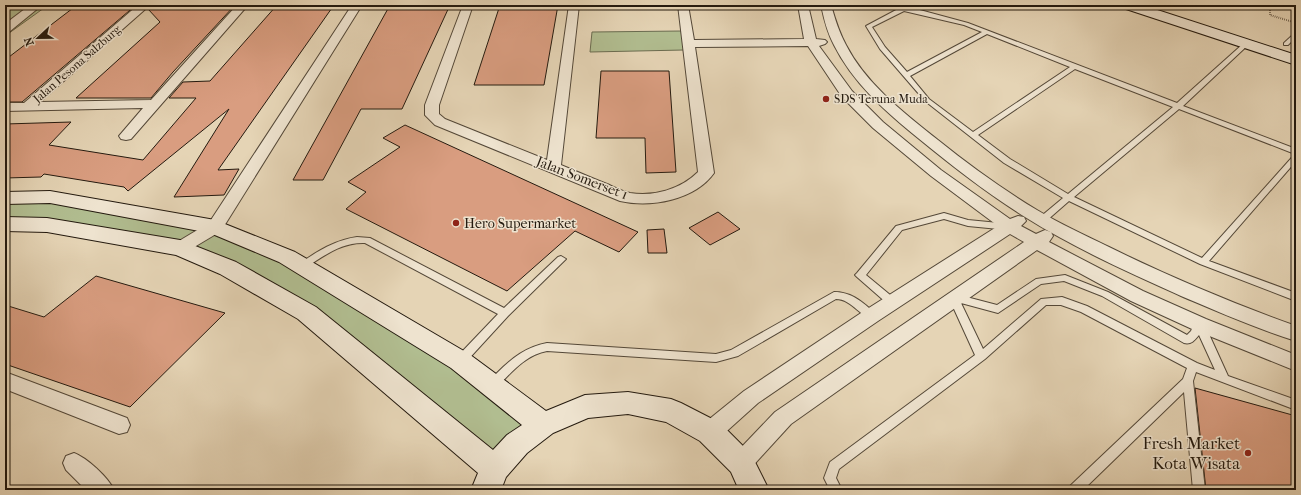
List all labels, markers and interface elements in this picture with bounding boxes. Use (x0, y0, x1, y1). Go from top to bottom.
north arrow (18, 18, 58, 58)
street label: Jalan Pesona Salzburg (30, 22, 124, 107)
text: N (21, 35, 37, 48)
place label: SDS Teruna Muda (834, 92, 928, 106)
marker: SDS Teruna Muda (821, 94, 831, 104)
street label: Jalan Somerset 1 (533, 152, 630, 203)
place label: Hero Supermarket (464, 215, 576, 232)
marker: Hero Supermarket (451, 218, 461, 228)
place label: Fresh Market Kota Wisata (1142, 433, 1240, 473)
marker: Fresh Market Kota Wisata (1243, 448, 1253, 458)

